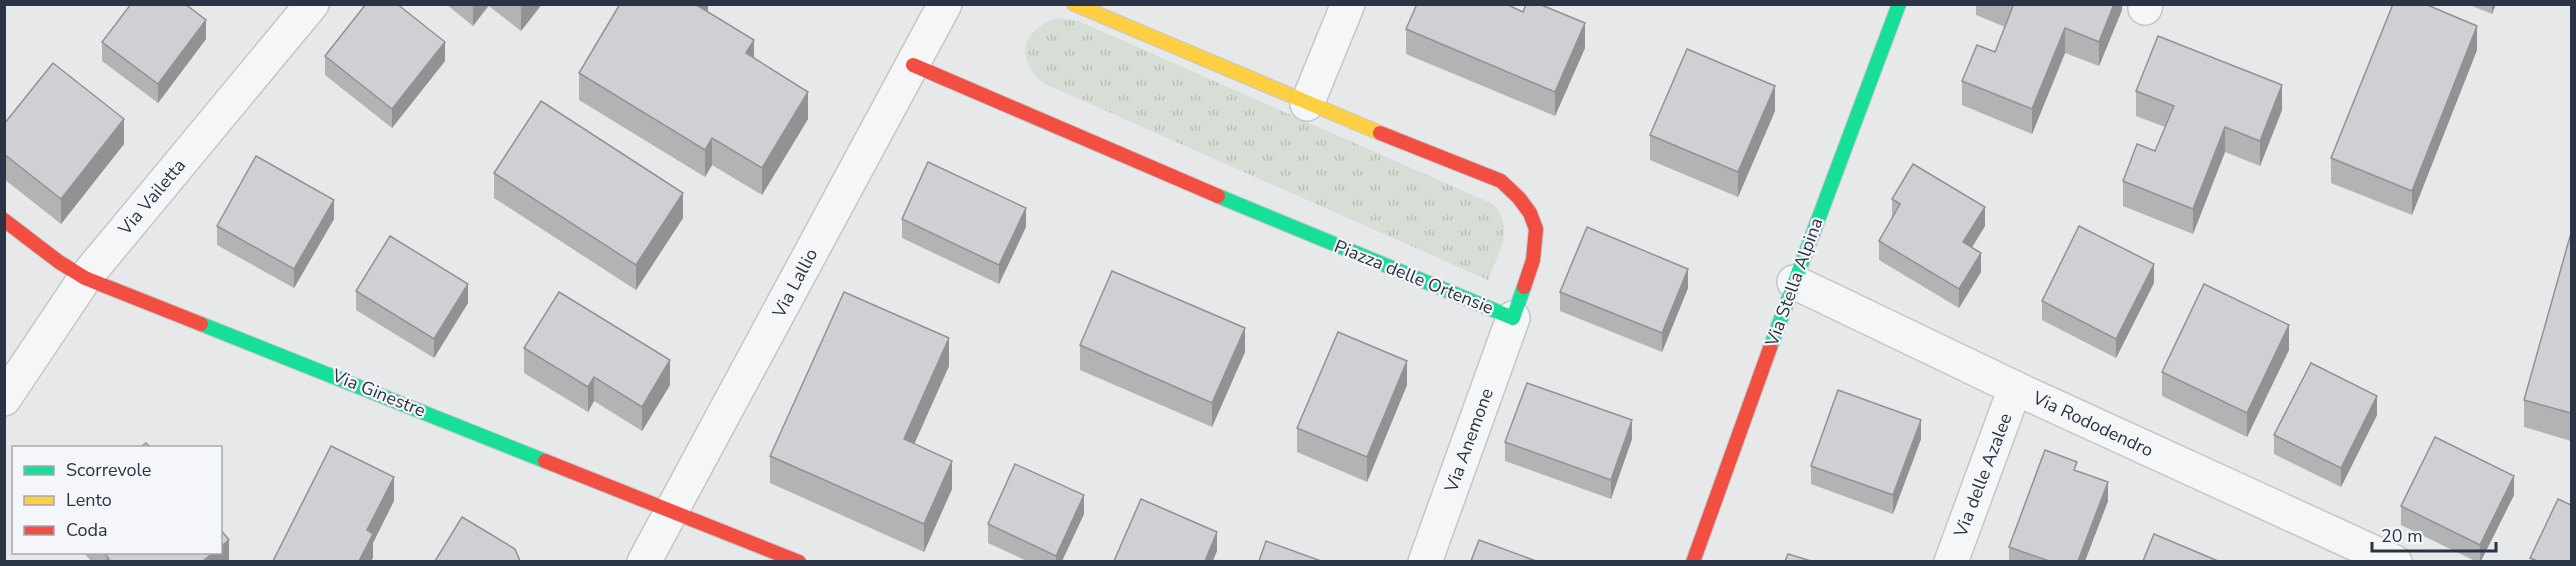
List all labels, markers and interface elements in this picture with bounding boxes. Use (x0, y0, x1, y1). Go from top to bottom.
street label: Via Vailetta (112, 154, 191, 241)
street label: Via Stella Alpina (1759, 214, 1828, 351)
street label: Piazza delle Ortensie (1331, 234, 1497, 320)
street label: Via Lallio (766, 244, 823, 323)
street label: Via Ginestre (328, 363, 429, 423)
street label: Via Anemone (1439, 385, 1499, 496)
street label: Via Rododendro (2028, 385, 2157, 462)
street label: Via delle Azalee (1948, 410, 2018, 541)
legend (12, 446, 222, 554)
text: Scorrevole (66, 458, 151, 482)
text: Lento (66, 488, 112, 512)
scale bar (2372, 515, 2496, 553)
text: Coda (66, 518, 108, 542)
text: 20 m (2381, 524, 2423, 548)

